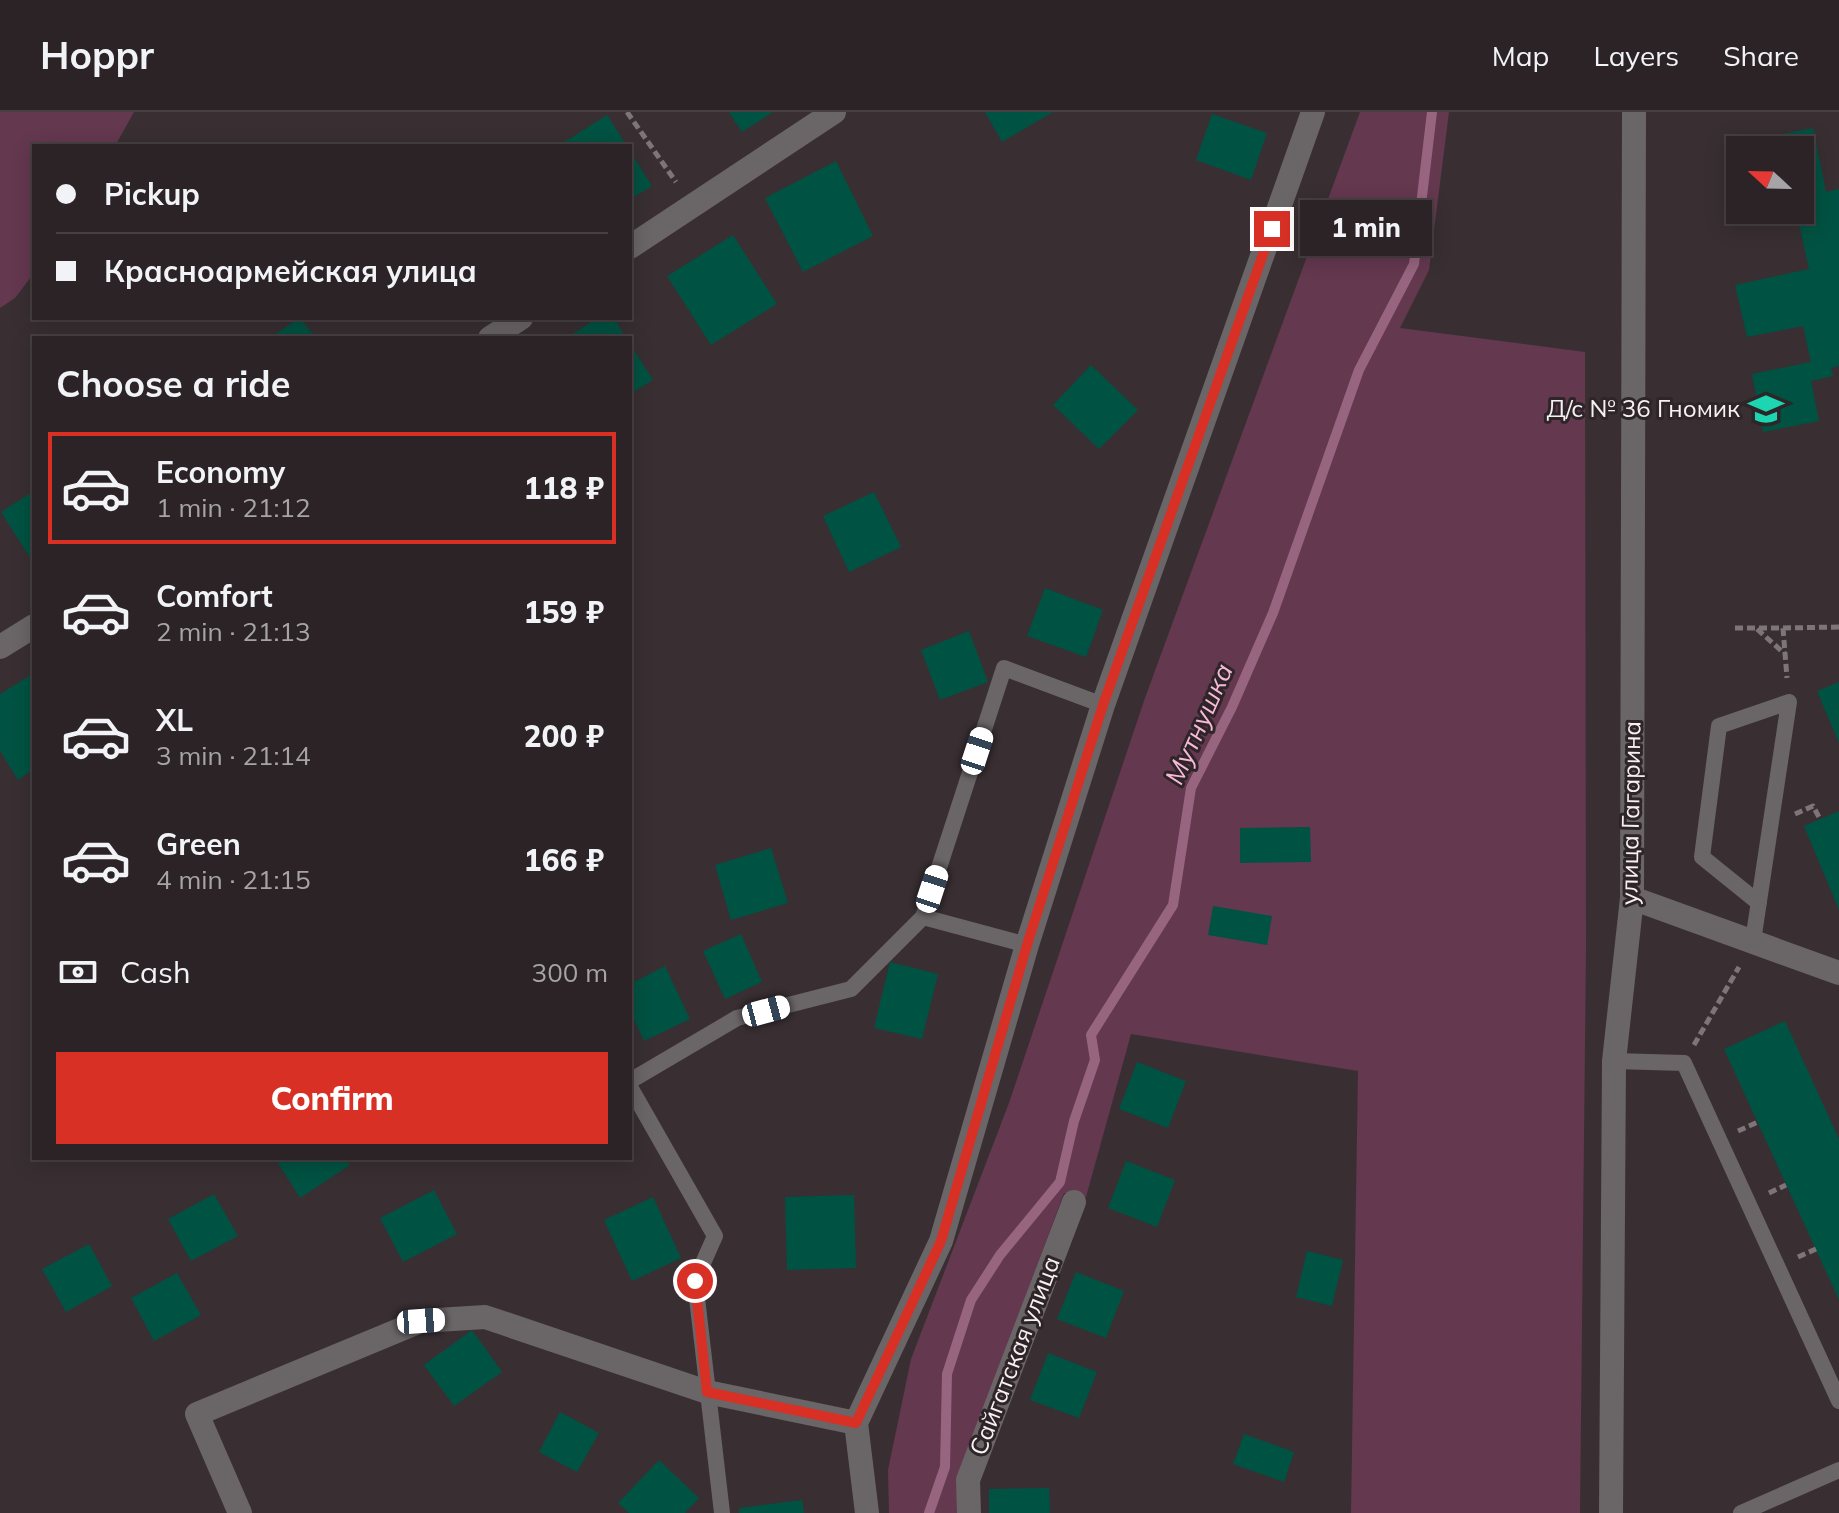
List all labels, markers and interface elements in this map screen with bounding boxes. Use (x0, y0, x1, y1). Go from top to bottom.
text: Hoppr (40, 31, 154, 79)
text: Map (1492, 38, 1549, 73)
text: Layers (1593, 38, 1679, 73)
text: Share (1723, 38, 1799, 73)
north arrow (1726, 136, 1814, 224)
map controls (1726, 136, 1814, 224)
text: Pickup (104, 175, 200, 213)
callout: 1 min (1300, 201, 1432, 257)
route end (1254, 211, 1290, 247)
text: 1 min (1331, 211, 1401, 244)
text: Красноармейская улица (104, 252, 477, 290)
text: Choose a ride (56, 361, 290, 406)
school or university icon: Д/с № 36 Гномик (1747, 390, 1785, 428)
place label: Д/с № 36 Гномик (1546, 393, 1740, 423)
icon: car (60, 452, 132, 524)
text: Economy (156, 453, 285, 491)
text: 118 ₽ (524, 469, 604, 507)
text: 1 min · 21:12 (156, 491, 311, 524)
icon: car (60, 576, 132, 648)
text: Comfort (156, 577, 273, 615)
text: 159 ₽ (524, 593, 604, 631)
text: 2 min · 21:13 (156, 615, 311, 648)
water label: Мутнушка (1157, 658, 1240, 789)
icon: car (60, 700, 132, 772)
text: XL (156, 701, 193, 739)
text: 200 ₽ (524, 717, 604, 755)
street label: улица Гагарина (1613, 721, 1647, 905)
car (958, 724, 996, 778)
text: 3 min · 21:14 (156, 739, 311, 772)
icon: car (60, 824, 132, 896)
text: Green (156, 825, 241, 863)
text: 166 ₽ (524, 841, 604, 879)
car (913, 862, 951, 916)
text: 4 min · 21:15 (156, 863, 311, 896)
icon: cash (56, 950, 100, 994)
text: Cash (120, 953, 191, 991)
text: 300 m (532, 956, 608, 989)
car (740, 993, 792, 1029)
button: Confirm (56, 1052, 608, 1144)
street label: Сайгатская улица (962, 1252, 1066, 1459)
route start (677, 1263, 713, 1299)
car (396, 1307, 446, 1335)

